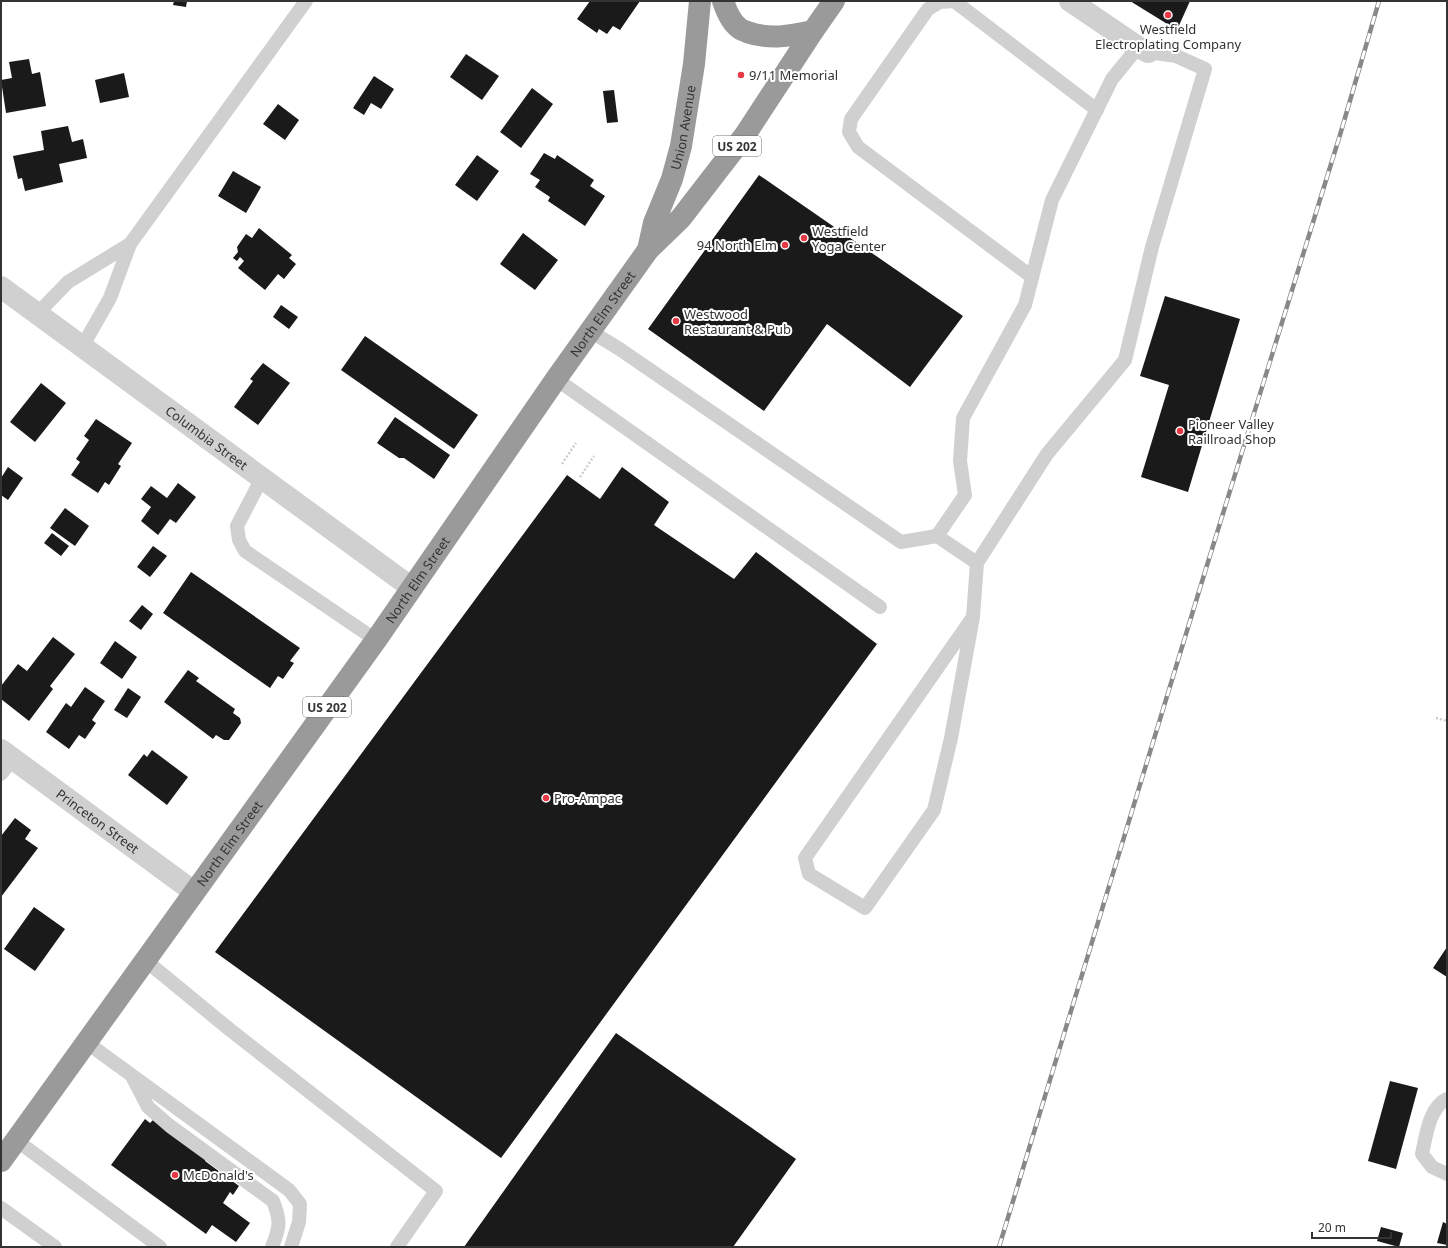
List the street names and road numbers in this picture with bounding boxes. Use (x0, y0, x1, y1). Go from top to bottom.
street label: Union Avenue (666, 84, 700, 172)
road number: US 202 (713, 136, 761, 156)
street label: North Elm Street (566, 267, 640, 360)
street label: Columbia Street (162, 401, 252, 474)
street label: North Elm Street (381, 533, 454, 627)
road number: US 202 (303, 697, 351, 717)
street label: Princeton Street (53, 785, 143, 858)
street label: North Elm Street (192, 797, 267, 890)

